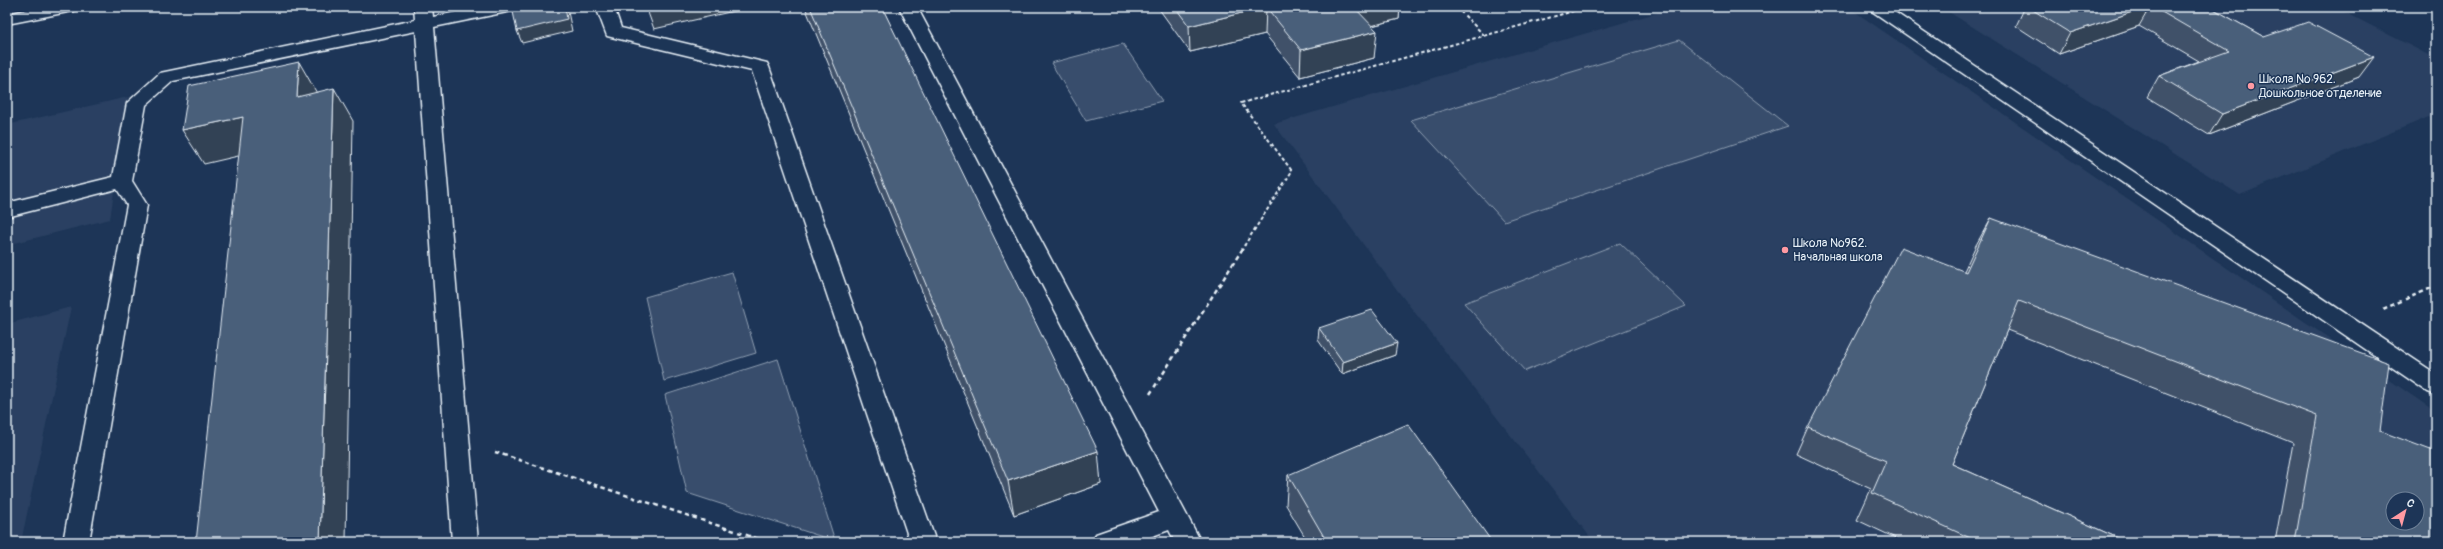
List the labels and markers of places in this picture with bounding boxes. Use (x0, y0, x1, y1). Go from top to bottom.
place label: Школа № 962. Дошкольное отделение (2258, 72, 2382, 101)
marker: Школа № 962. Дошкольное отделение (2246, 81, 2256, 91)
place label: Школа №962. Начальная школа (1793, 236, 1883, 265)
marker: Школа №962. Начальная школа (1780, 245, 1790, 255)

